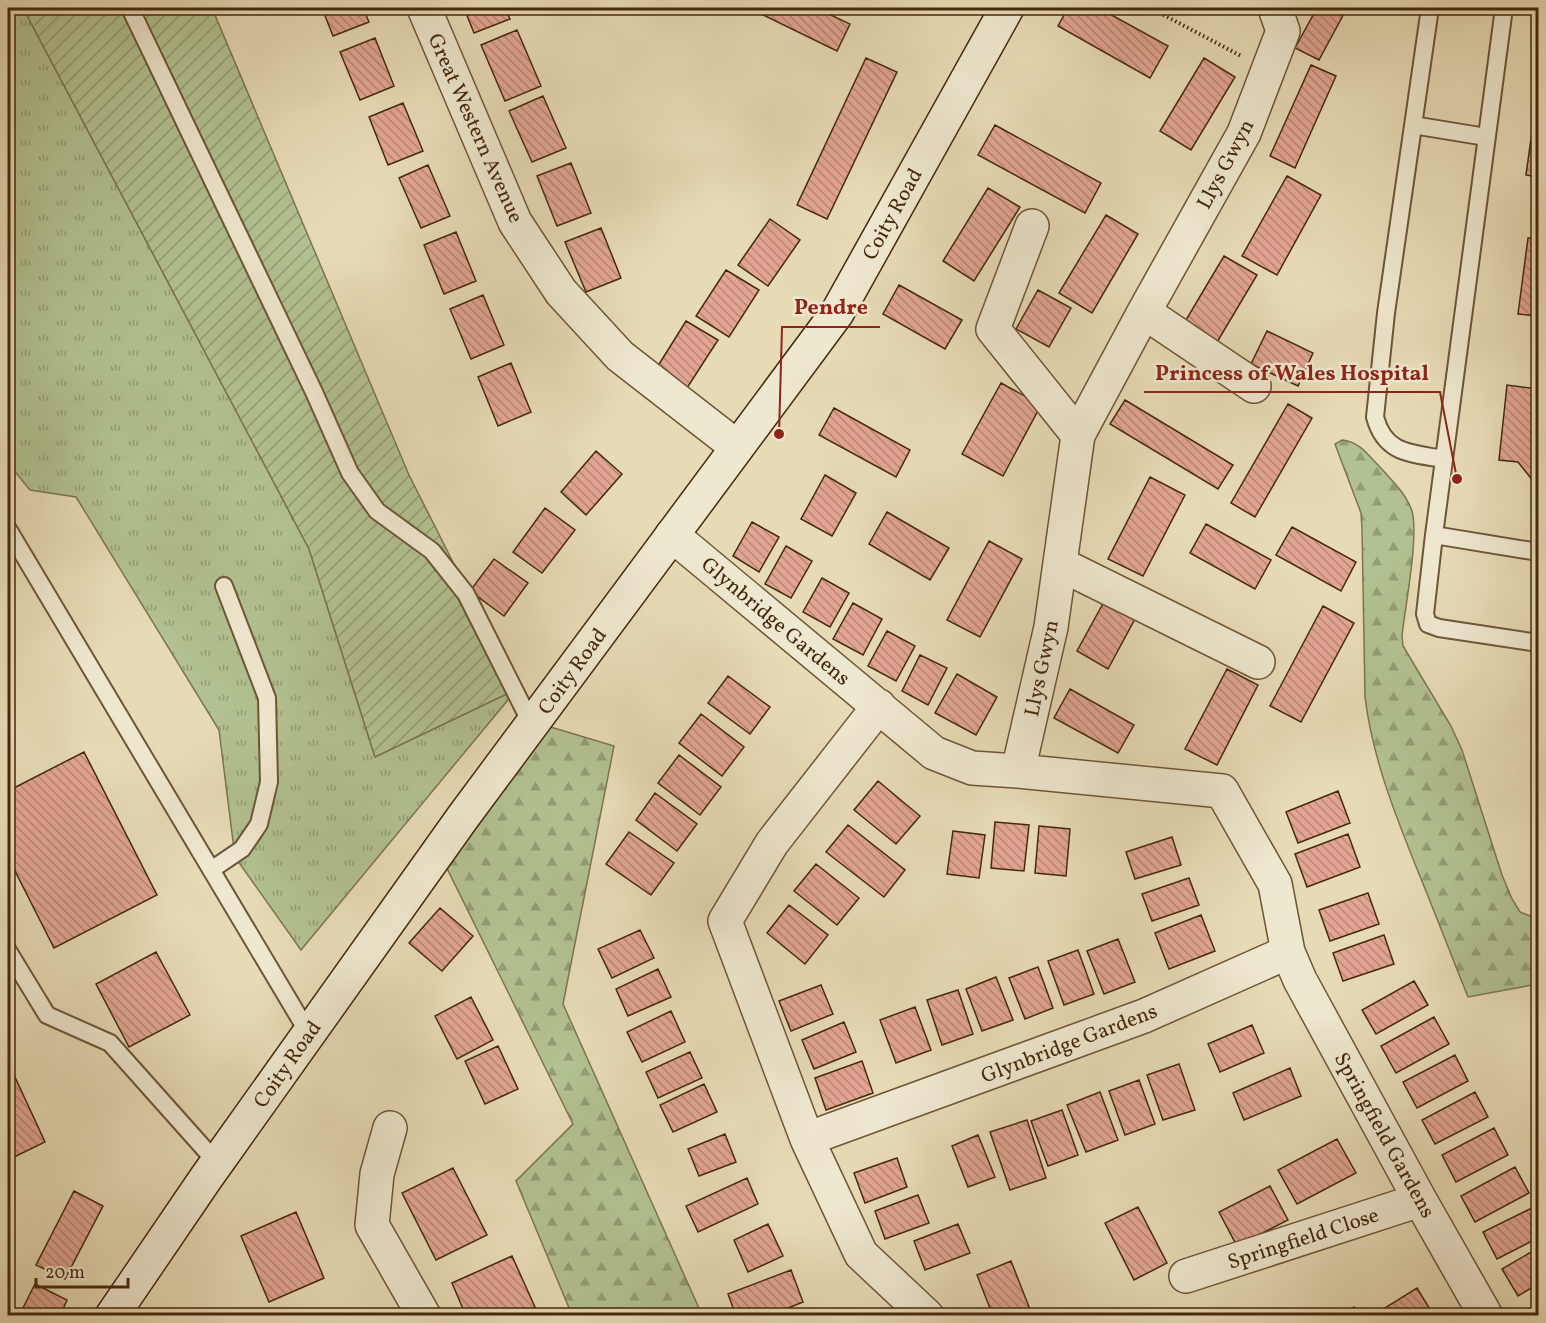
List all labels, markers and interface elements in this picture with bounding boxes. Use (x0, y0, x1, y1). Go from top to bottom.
street label: Great Western Avenue (420, 29, 530, 228)
street label: Llys Gwyn (1190, 115, 1262, 215)
street label: Coity Road (856, 164, 930, 266)
callout: Pendre (782, 287, 880, 327)
text: Pendre (794, 293, 868, 324)
callout: Princess of Wales Hospital (1144, 352, 1440, 392)
text: Princess of Wales Hospital (1155, 359, 1429, 390)
street label: Glynbridge Gardens (694, 551, 856, 693)
street label: Llys Gwyn (1018, 617, 1067, 719)
street label: Coity Road (532, 623, 615, 721)
street label: Glynbridge Gardens (977, 997, 1162, 1091)
street label: Coity Road (247, 1015, 329, 1115)
street label: Springfield Gardens (1326, 1048, 1441, 1224)
street label: Springfield Close (1224, 1201, 1383, 1278)
scale bar (36, 1251, 128, 1289)
text: 20 m (45, 1261, 85, 1286)

